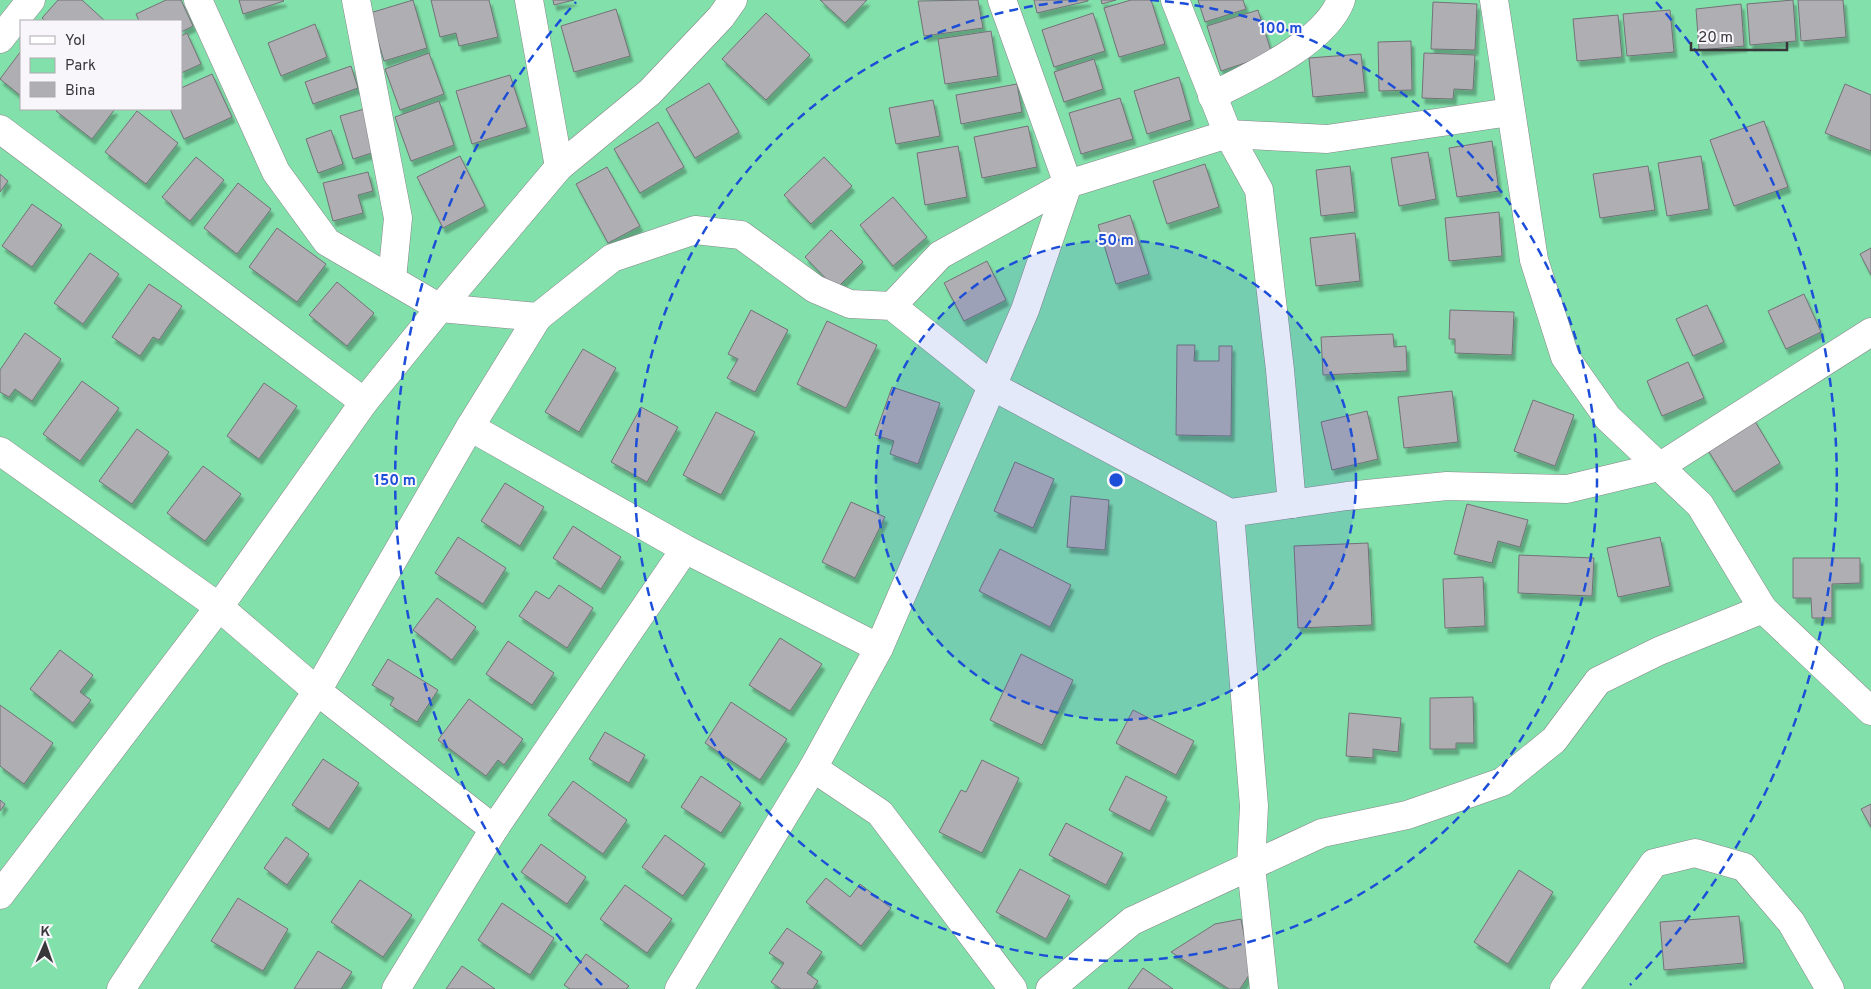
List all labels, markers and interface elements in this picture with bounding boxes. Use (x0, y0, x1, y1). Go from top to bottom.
legend (20, 20, 182, 110)
text: 100 m (1260, 20, 1302, 39)
scale bar (1691, 20, 1787, 52)
text: 20 m (1698, 29, 1733, 48)
text: Yol (65, 32, 86, 51)
text: Park (65, 57, 96, 76)
text: Bina (65, 82, 95, 101)
text: 50 m (1098, 232, 1134, 251)
centre of rings (1107, 471, 1125, 489)
text: 150 m (374, 472, 416, 491)
north arrow (20, 919, 70, 969)
text: K (40, 924, 51, 941)

